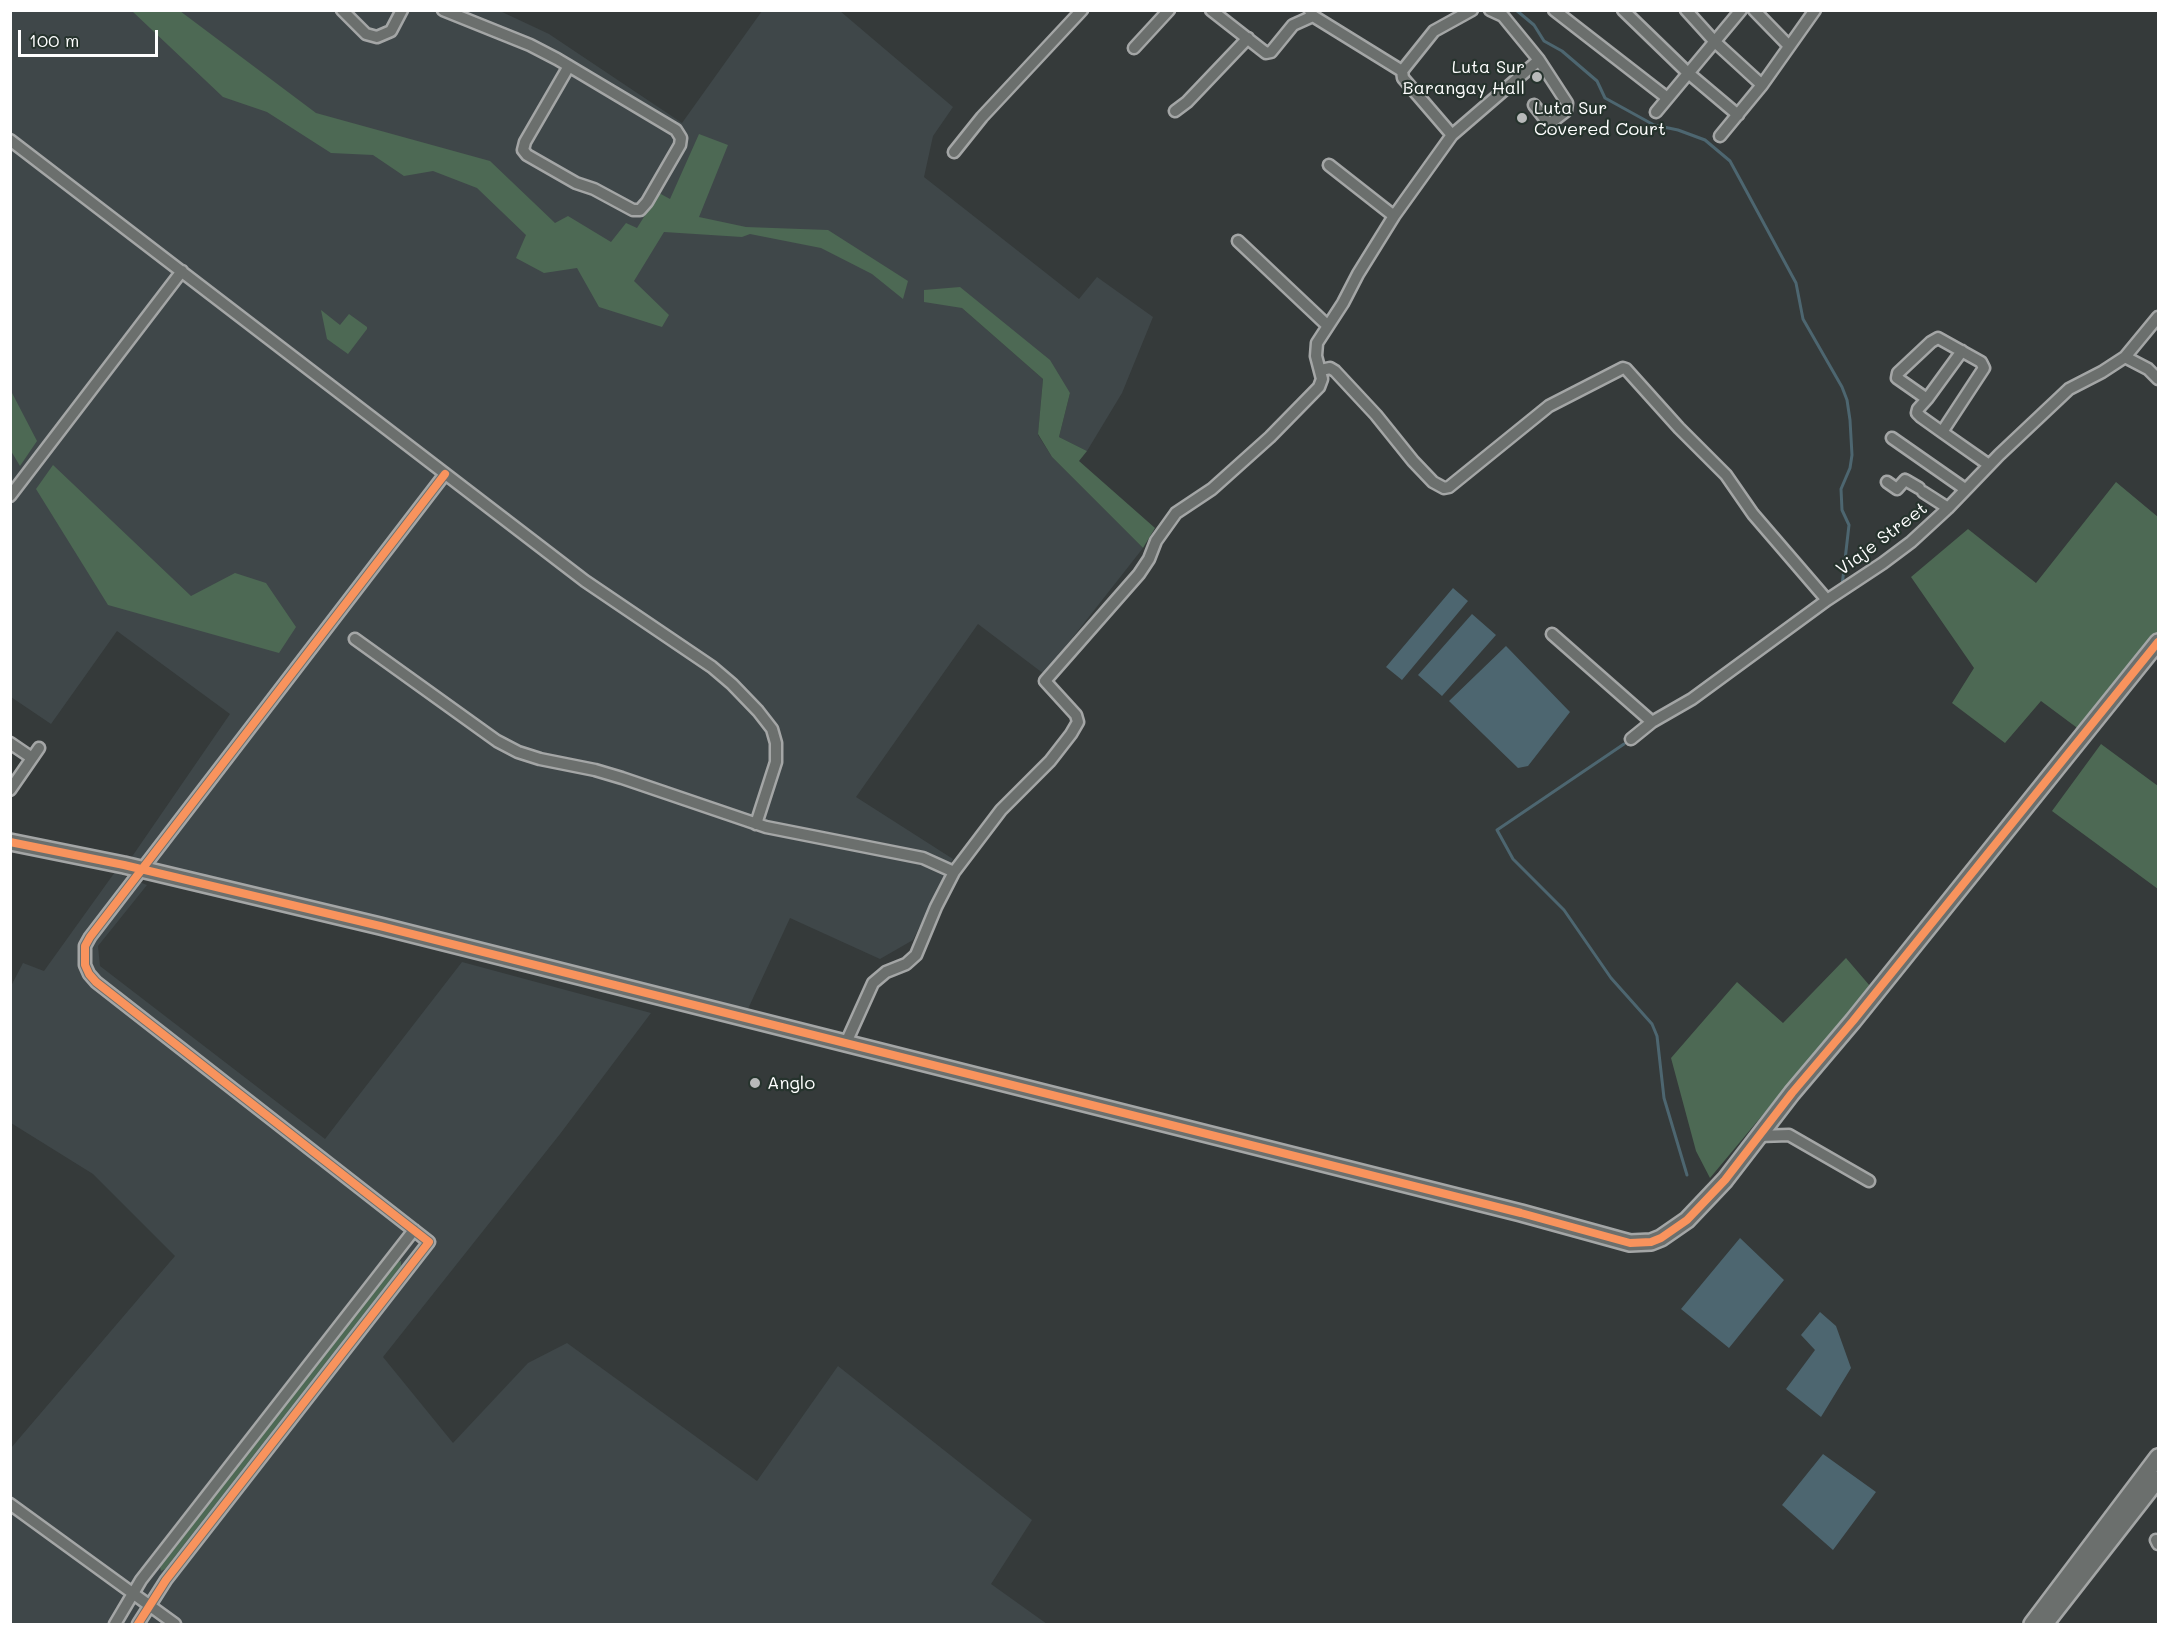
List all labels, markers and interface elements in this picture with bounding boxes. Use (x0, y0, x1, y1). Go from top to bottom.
scale bar (21, 18, 160, 56)
text: 100 m (29, 28, 79, 52)
place label: Luta Sur Barangay Hall (1402, 56, 1525, 98)
marker: Luta Sur Barangay Hall (1530, 70, 1544, 84)
place label: Luta Sur Covered Court (1534, 97, 1666, 140)
marker: Luta Sur Covered Court (1515, 111, 1529, 125)
street label: Viaje Street (1832, 498, 1932, 580)
place label: Anglo (767, 1072, 815, 1094)
marker: Anglo (748, 1076, 762, 1090)

